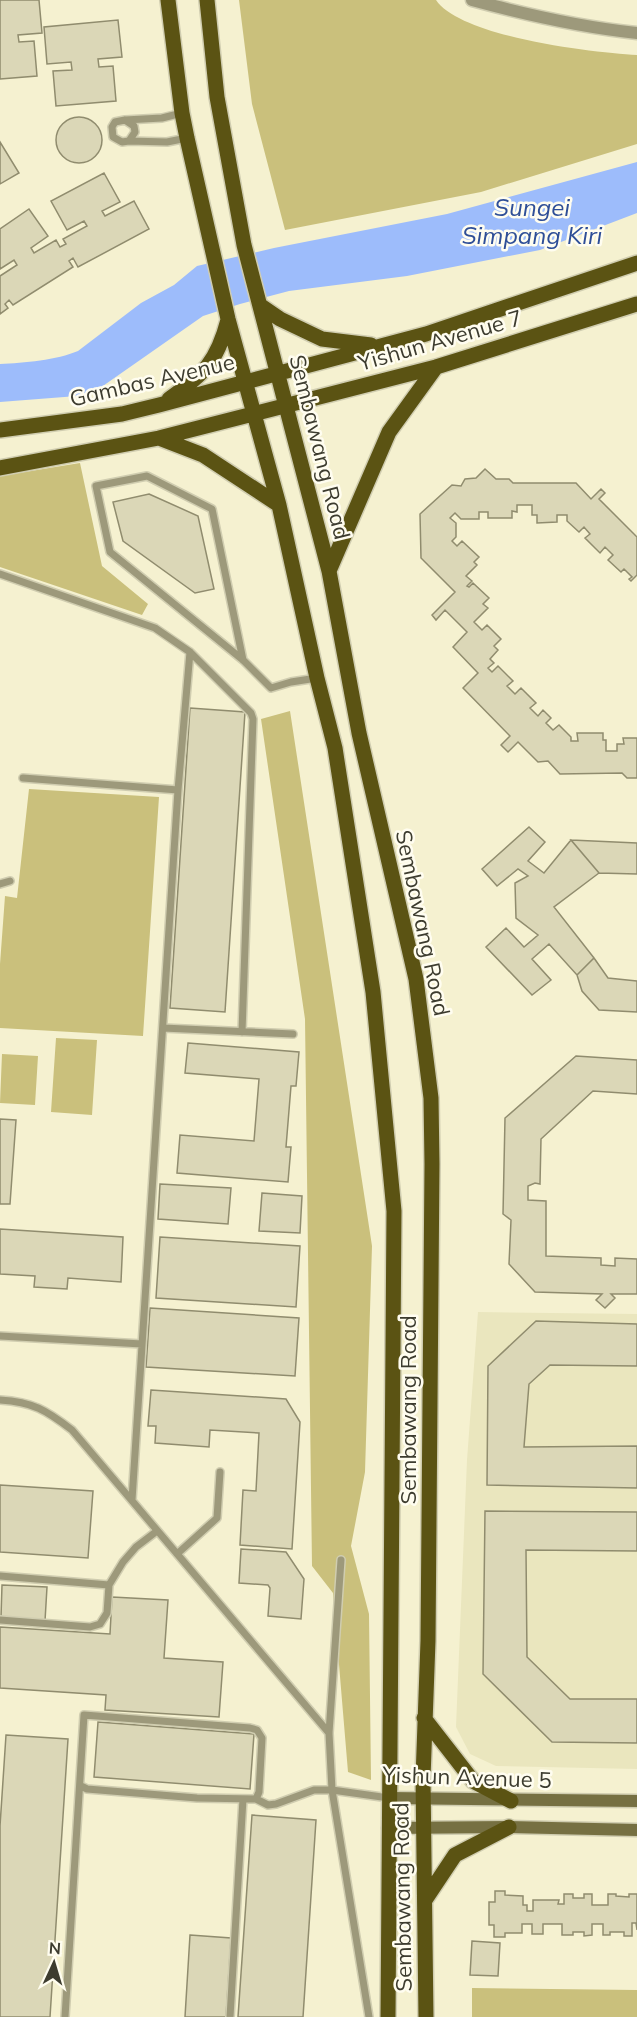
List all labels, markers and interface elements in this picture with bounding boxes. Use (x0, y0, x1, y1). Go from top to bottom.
water label: Sungei Simpang Kiri (462, 192, 603, 250)
street label: Yishun Avenue 7 (354, 303, 525, 377)
street label: Gambas Avenue (67, 347, 237, 413)
street label: Sembawang Road (284, 352, 356, 542)
street label: Sembawang Road (390, 828, 456, 1018)
street label: Sembawang Road (394, 1315, 422, 1505)
street label: Yishun Avenue 5 (381, 1760, 552, 1794)
street label: Sembawang Road (386, 1802, 418, 1992)
north arrow (24, 1933, 84, 1993)
text: N (48, 1938, 62, 1958)

